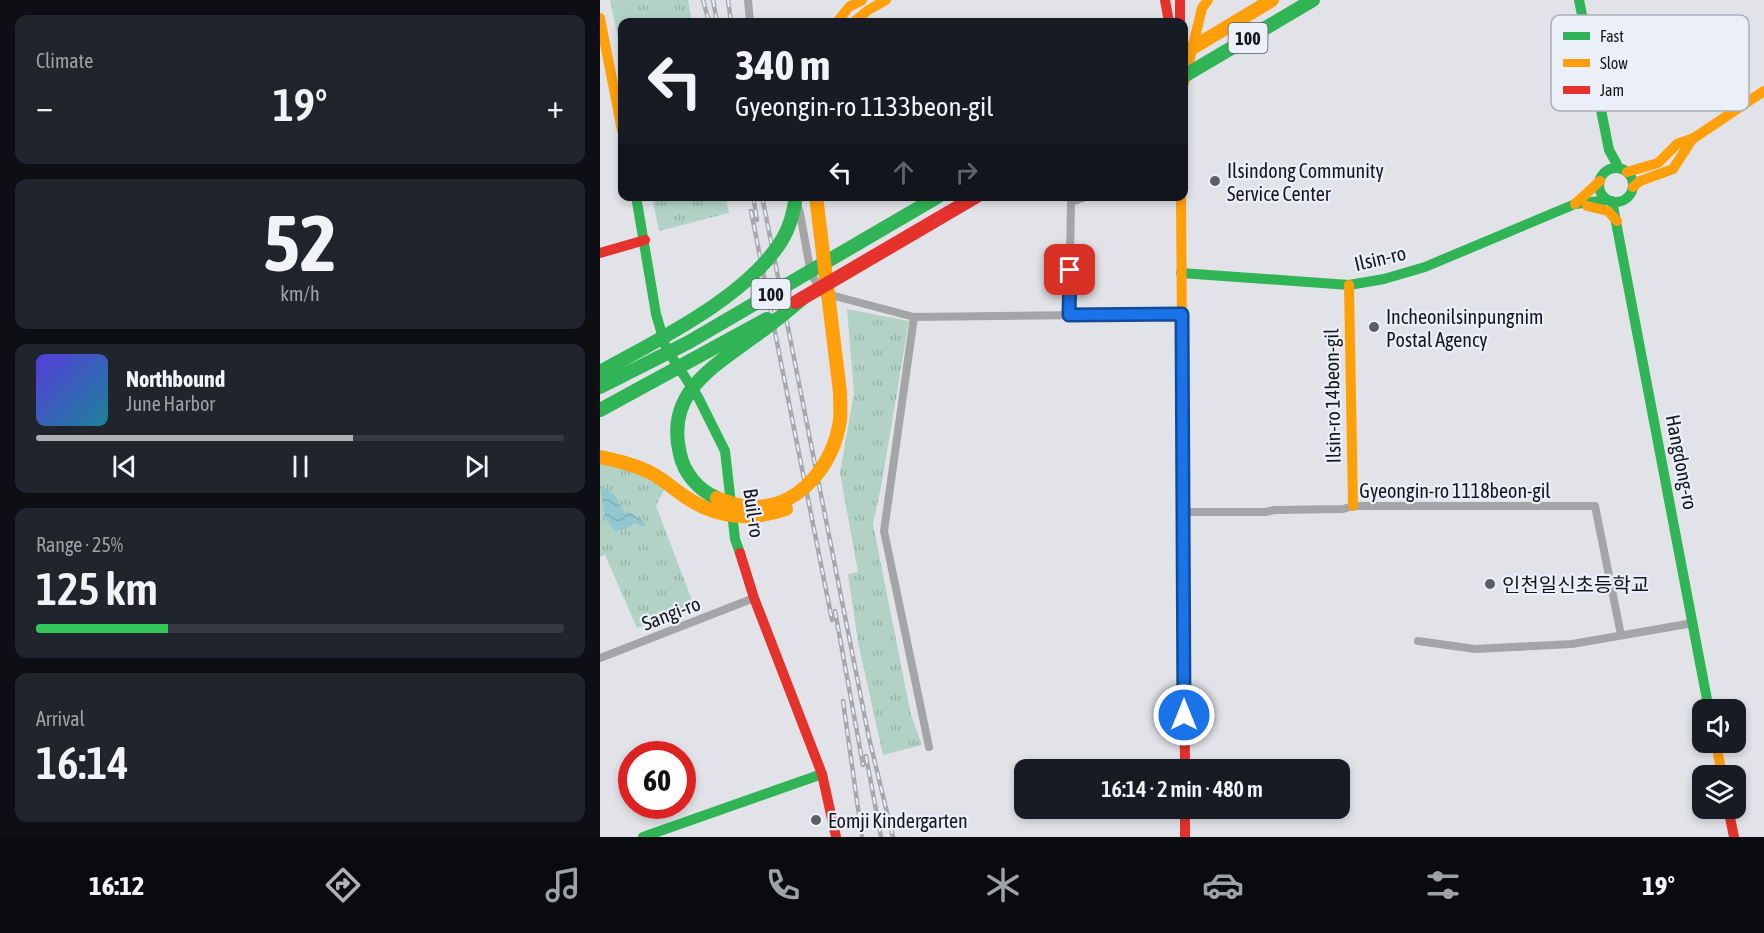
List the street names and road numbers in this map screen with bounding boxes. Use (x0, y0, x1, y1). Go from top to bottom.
road number: 100 (1228, 23, 1268, 53)
street label: Ilsin-ro (1352, 241, 1408, 275)
road number: 100 (752, 279, 790, 309)
street label: Ilsin-ro 14beon-gil (1319, 328, 1345, 464)
street label: Hangdong-ro (1662, 413, 1702, 511)
street label: Gyeongin-ro 1118beon-gil (1359, 479, 1551, 502)
street label: Buil-ro (739, 487, 769, 539)
street label: Sangi-ro (638, 591, 704, 635)

